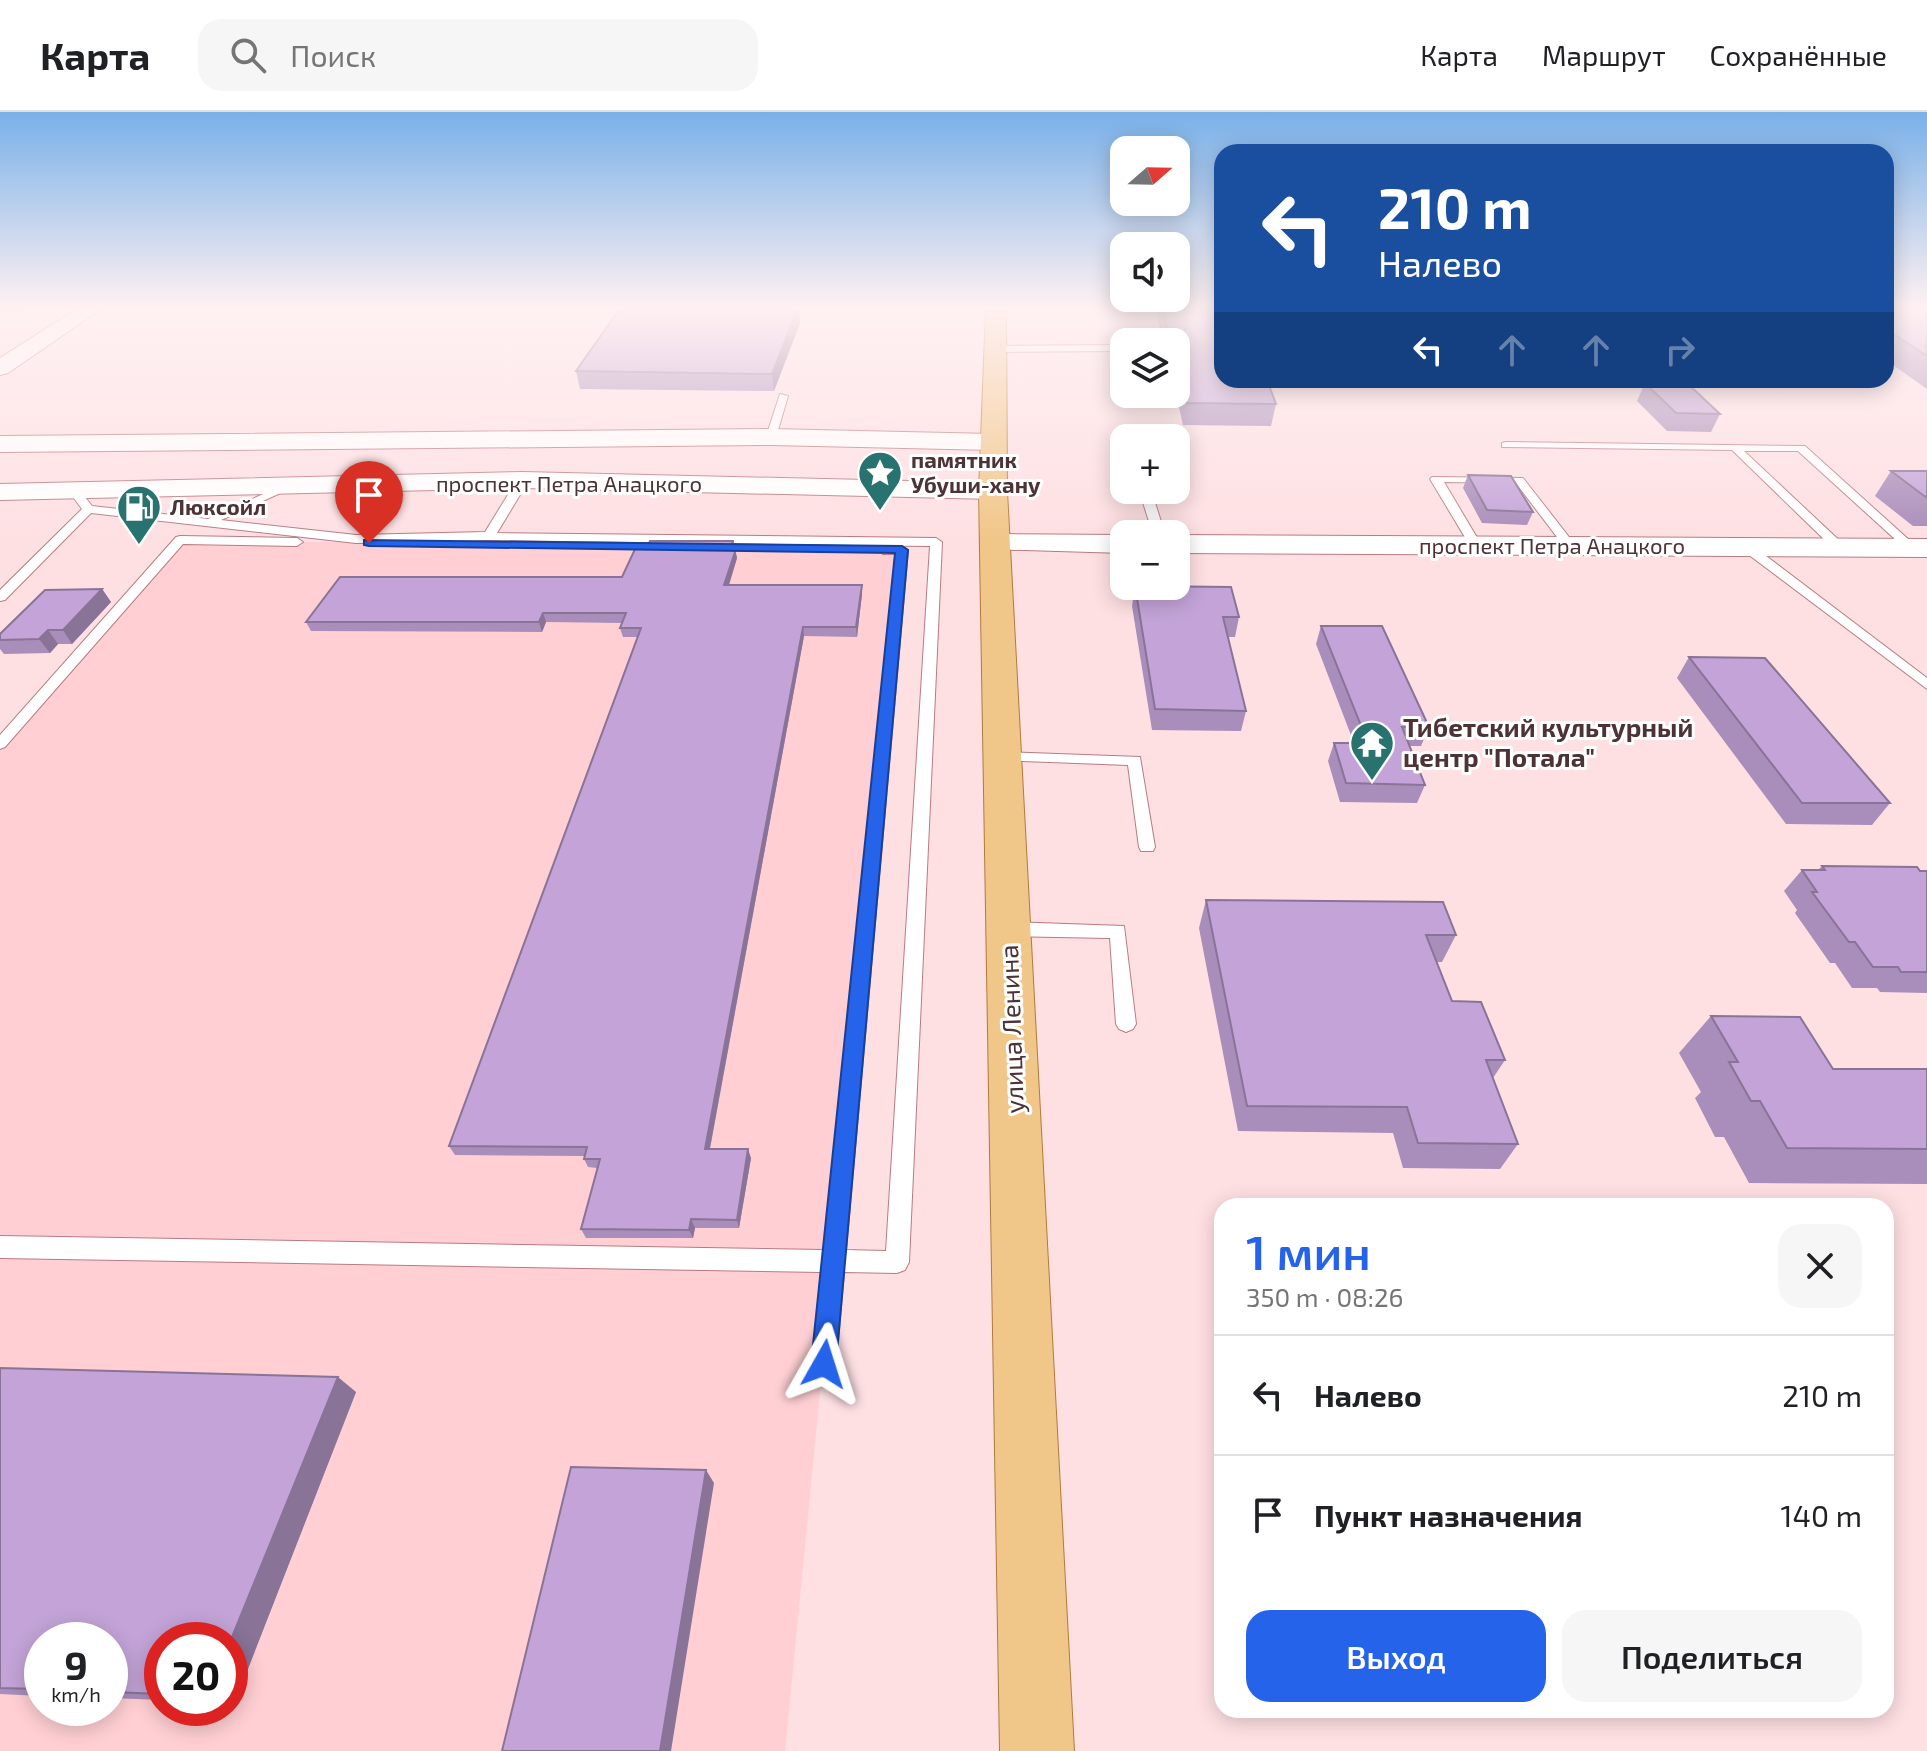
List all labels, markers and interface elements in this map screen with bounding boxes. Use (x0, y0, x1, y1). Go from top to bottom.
search box (198, 19, 758, 91)
text: Карта (40, 32, 150, 78)
icon: search (226, 33, 270, 77)
text: Поиск (290, 37, 376, 73)
text: Карта (1420, 38, 1498, 72)
text: Маршрут (1542, 38, 1666, 72)
text: Сохранённые (1710, 38, 1887, 72)
north arrow (1110, 136, 1190, 216)
map controls (1110, 136, 1190, 600)
text: 210 m (1378, 173, 1532, 240)
icon: left (1246, 176, 1350, 280)
button: sound (1110, 232, 1190, 312)
text: Налево (1378, 241, 1502, 284)
button: layers (1110, 328, 1190, 408)
icon: left (1406, 328, 1450, 372)
icon: ahead (1490, 328, 1534, 372)
icon: ahead (1574, 328, 1618, 372)
icon: right (1658, 328, 1702, 372)
button: + (1110, 424, 1190, 504)
place label: памятник Убуши-хану (911, 446, 1041, 497)
place icon: памятник Убуши-хану (856, 449, 904, 512)
pin (335, 461, 403, 543)
street label: проспект Петра Анацкого (436, 470, 702, 496)
icon: arrive (347, 473, 391, 517)
fuel station icon: Люксойл (115, 483, 163, 546)
place label: Люксойл (170, 493, 266, 519)
button: − (1110, 520, 1190, 600)
street label: проспект Петра Анацкого (1419, 532, 1685, 558)
place label: Тибетский культурный центр "Потала" (1403, 711, 1693, 772)
temple icon: Тибетский культурный центр "Потала" (1348, 719, 1396, 782)
street label: улица Ленина (992, 944, 1030, 1114)
text: 1 мин (1246, 1222, 1371, 1280)
button: close (1778, 1224, 1862, 1308)
text: 350 m · 08:26 (1246, 1281, 1403, 1312)
position arrow (782, 1322, 866, 1406)
icon: left (1246, 1373, 1290, 1417)
text: Налево (1314, 1377, 1422, 1413)
text: 210 m (1782, 1377, 1862, 1413)
icon: arrive (1246, 1493, 1290, 1537)
text: Пункт назначения (1314, 1497, 1582, 1533)
text: 140 m (1781, 1497, 1862, 1533)
button: Выход (1246, 1610, 1546, 1702)
button: Поделиться (1562, 1610, 1862, 1702)
speed limit sign: 20 (144, 1622, 248, 1726)
text: 9 (64, 1640, 88, 1688)
text: km/h (51, 1682, 101, 1706)

